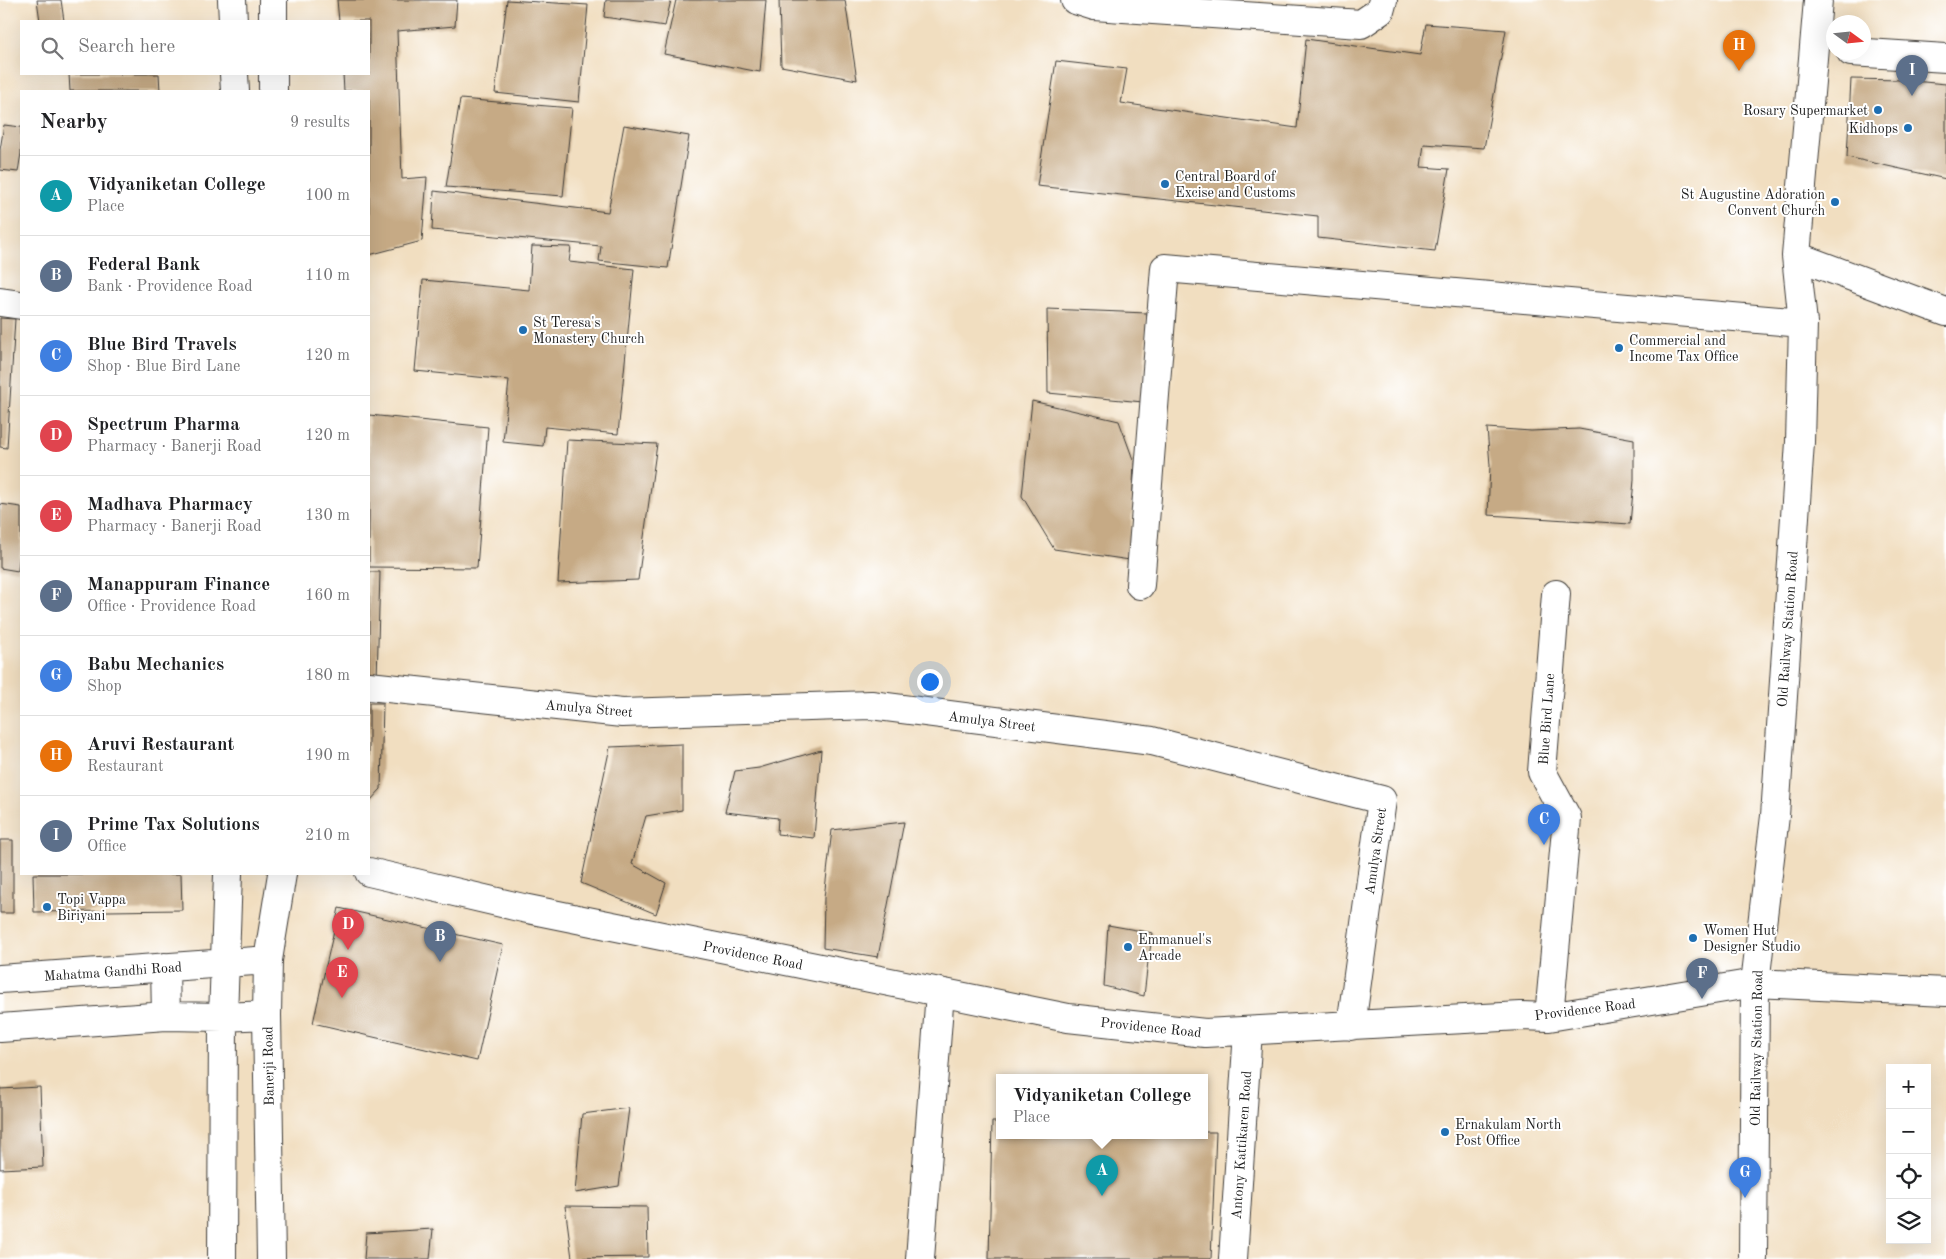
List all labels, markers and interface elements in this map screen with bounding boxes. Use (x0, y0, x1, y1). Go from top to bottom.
north arrow (1826, 15, 1871, 60)
search box (20, 20, 370, 75)
pin: H (1723, 30, 1755, 71)
icon: search (38, 34, 66, 62)
text: Search here (78, 38, 175, 57)
pin: I (1896, 55, 1928, 96)
place label: Rosary Supermarket (1743, 104, 1868, 118)
marker: Rosary Supermarket (1872, 104, 1884, 116)
text: Nearby (40, 112, 108, 133)
text: 9 results (290, 115, 350, 131)
place label: Kidhops (1848, 122, 1898, 136)
marker: Kidhops (1902, 122, 1914, 134)
place label: Central Board of Excise and Customs (1175, 170, 1296, 200)
text: Vidyaniketan College (87, 176, 266, 195)
marker: Central Board of Excise and Customs (1159, 178, 1171, 190)
text: A (50, 188, 62, 204)
text: 100 m (305, 188, 350, 204)
place label: St Augustine Adoration Convent Church (1681, 188, 1825, 218)
marker: St Augustine Adoration Convent Church (1829, 196, 1841, 208)
text: Place (87, 199, 124, 215)
text: Federal Bank (87, 256, 200, 275)
text: B (50, 268, 62, 284)
text: 110 m (305, 268, 350, 284)
text: Bank · Providence Road (87, 279, 253, 295)
place label: St Teresa's Monastery Church (533, 316, 645, 346)
marker: St Teresa's Monastery Church (517, 324, 529, 336)
place label: Commercial and Income Tax Office (1629, 334, 1738, 364)
text: Blue Bird Travels (87, 336, 237, 355)
marker: Commercial and Income Tax Office (1613, 342, 1625, 354)
text: C (51, 348, 61, 364)
text: 120 m (305, 348, 350, 364)
text: Shop · Blue Bird Lane (87, 359, 240, 375)
text: Spectrum Pharma (87, 416, 240, 435)
text: D (50, 428, 62, 444)
text: 120 m (305, 428, 350, 444)
text: Pharmacy · Banerji Road (87, 439, 262, 455)
text: Madhava Pharmacy (87, 496, 253, 515)
text: E (50, 508, 62, 524)
text: 130 m (305, 508, 350, 524)
text: Pharmacy · Banerji Road (87, 519, 262, 535)
street label: Old Railway Station Road (1776, 550, 1800, 708)
text: Manappuram Finance (87, 576, 270, 595)
text: F (51, 588, 61, 604)
text: 160 m (305, 588, 350, 604)
text: Office · Providence Road (87, 599, 256, 615)
text: Babu Mechanics (87, 656, 224, 675)
text: G (50, 668, 62, 684)
text: 180 m (305, 668, 350, 684)
your location (917, 669, 943, 695)
street label: Blue Bird Lane (1537, 673, 1557, 765)
text: Shop (87, 679, 122, 695)
street label: Amulya Street (544, 698, 633, 720)
street label: Amulya Street (947, 710, 1036, 734)
text: Aruvi Restaurant (87, 736, 234, 755)
text: H (49, 748, 63, 764)
text: 190 m (305, 748, 350, 764)
text: Restaurant (87, 759, 164, 775)
pin: C (1528, 804, 1560, 845)
street label: Amulya Street (1363, 807, 1389, 896)
text: Prime Tax Solutions (87, 816, 260, 835)
text: I (52, 828, 60, 844)
text: 210 m (305, 828, 350, 844)
text: Office (87, 839, 126, 855)
place label: Topi Vappa Biriyani (57, 893, 126, 923)
marker: Topi Vappa Biriyani (41, 901, 53, 913)
pin: D (332, 909, 364, 950)
pin: B (424, 921, 456, 962)
place label: Women Hut Designer Studio (1703, 924, 1801, 954)
marker: Women Hut Designer Studio (1687, 932, 1699, 944)
place label: Emmanuel's Arcade (1138, 933, 1212, 963)
street label: Providence Road (702, 939, 804, 973)
marker: Emmanuel's Arcade (1122, 941, 1134, 953)
pin: E (326, 957, 358, 998)
pin: F (1686, 958, 1718, 999)
street label: Mahatma Gandhi Road (44, 960, 183, 984)
street label: Old Railway Station Road (1749, 970, 1765, 1126)
street label: Providence Road (1534, 997, 1636, 1023)
street label: Providence Road (1100, 1016, 1202, 1040)
street label: Banerji Road (261, 1026, 277, 1106)
map controls (1886, 1064, 1931, 1244)
button: + (1886, 1064, 1931, 1109)
street label: Antony Kattikaren Road (1230, 1070, 1254, 1220)
popup (996, 1074, 1208, 1139)
text: Vidyaniketan College (1013, 1087, 1191, 1106)
button: − (1886, 1109, 1931, 1154)
text: Place (1013, 1110, 1050, 1126)
place label: Ernakulam North Post Office (1455, 1118, 1562, 1148)
marker: Ernakulam North Post Office (1439, 1126, 1451, 1138)
button: locate (1886, 1154, 1931, 1199)
pin: A (1086, 1155, 1118, 1196)
pin: G (1729, 1157, 1761, 1198)
button: layers (1886, 1199, 1931, 1244)

